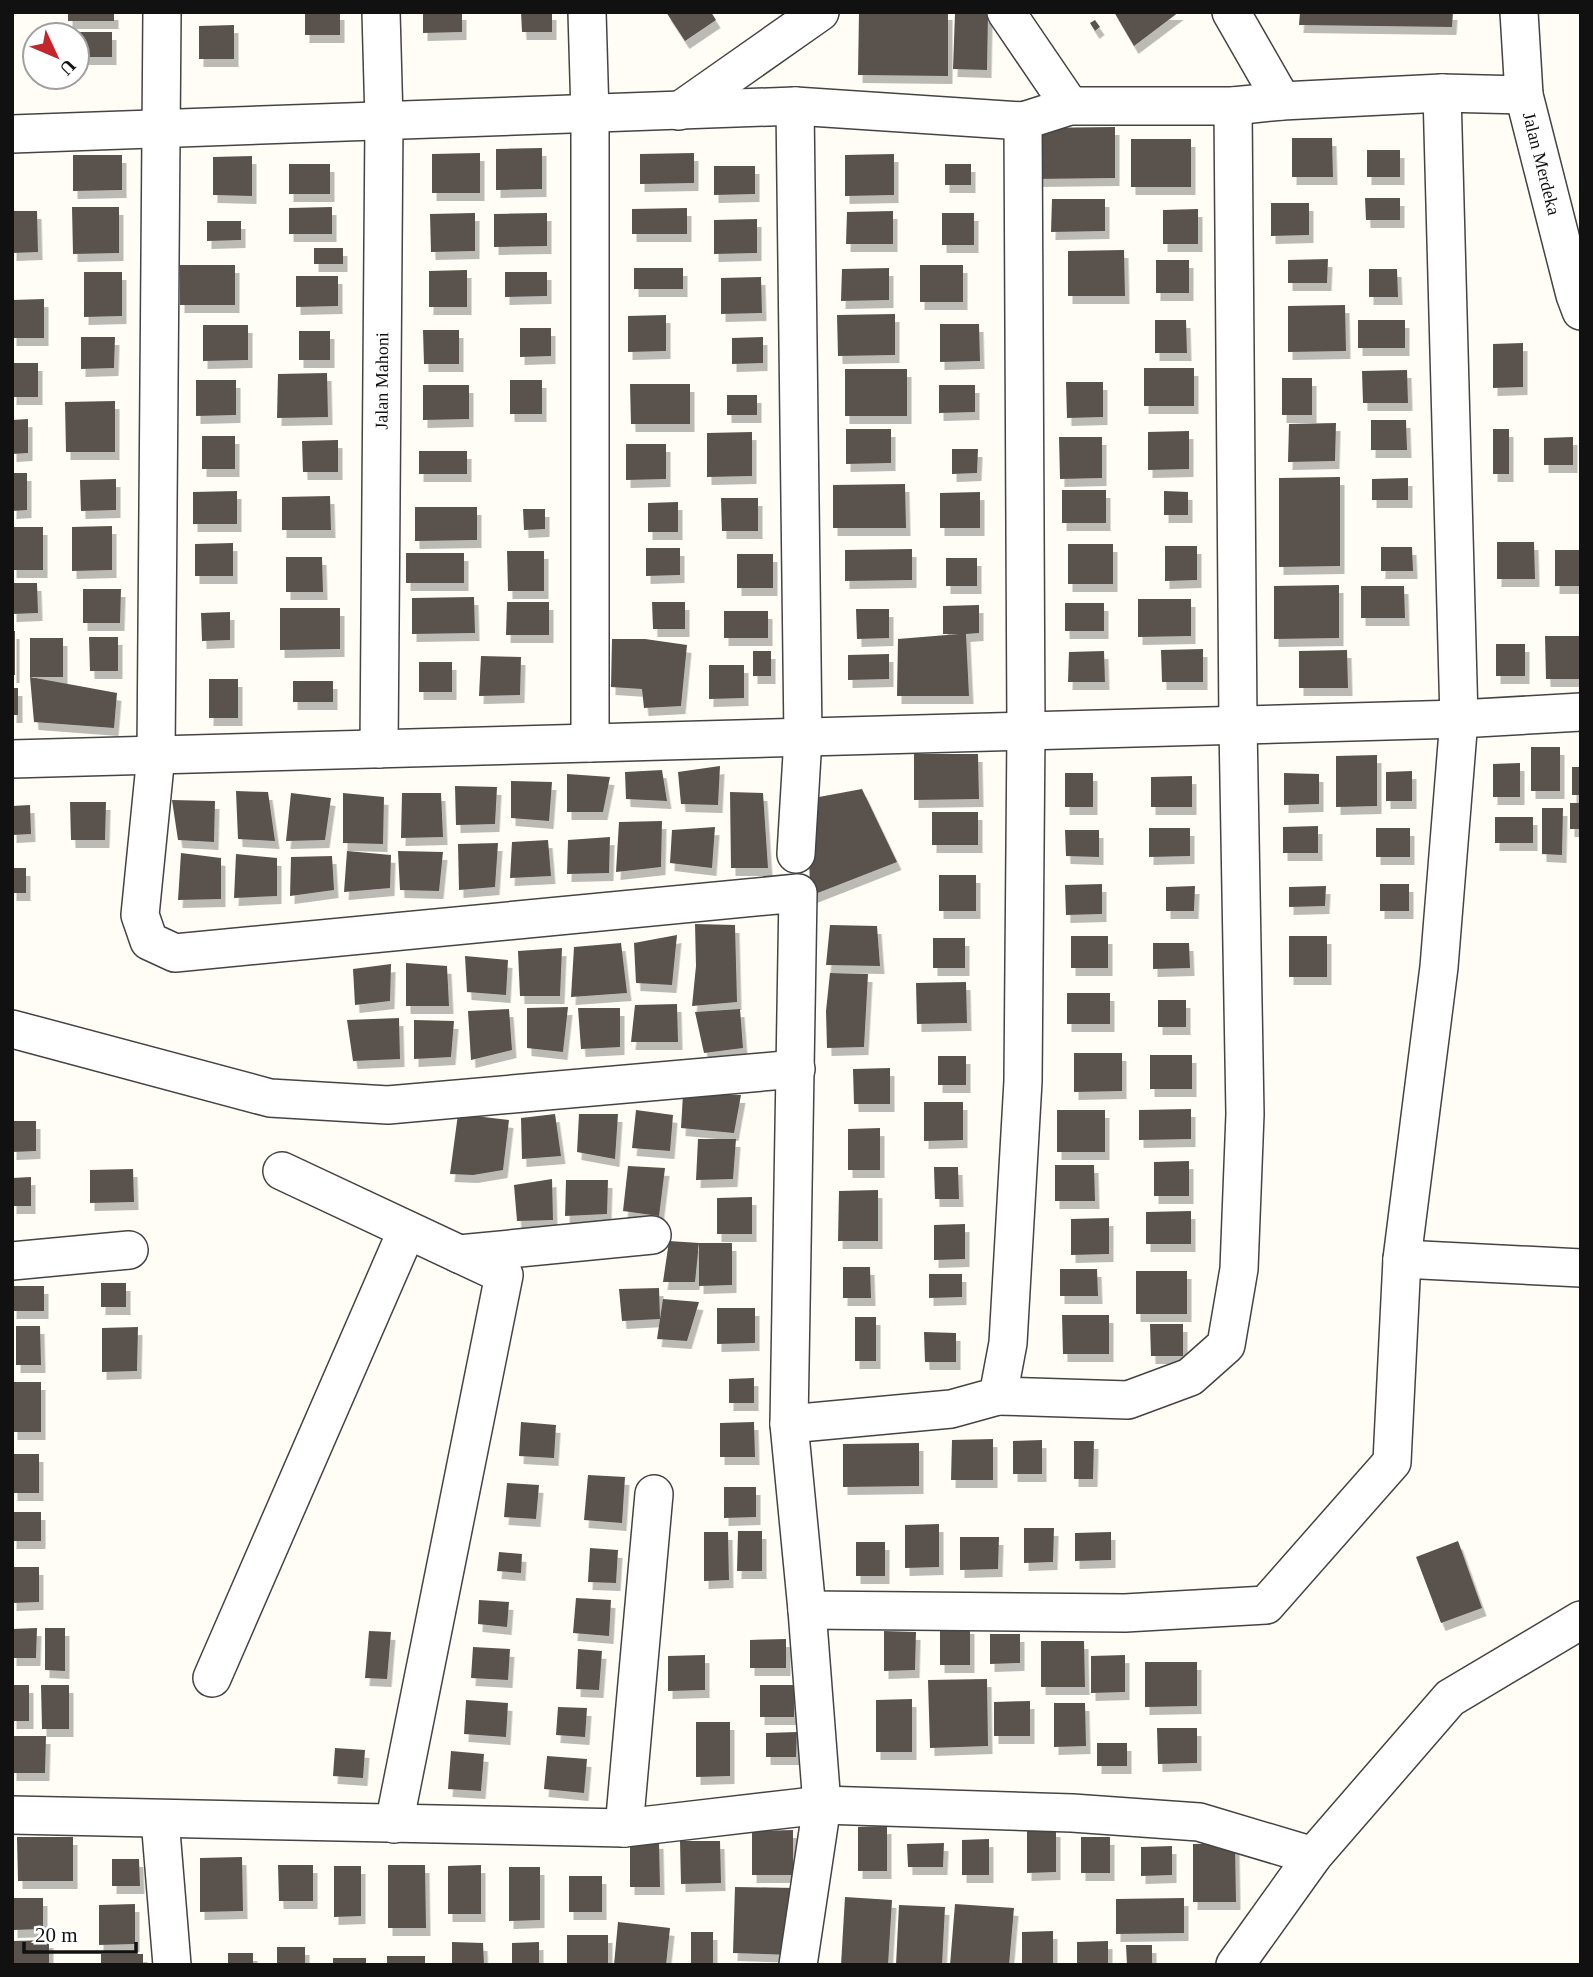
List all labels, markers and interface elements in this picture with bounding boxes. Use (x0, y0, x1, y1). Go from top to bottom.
north arrow (21, 21, 91, 91)
text: U (55, 55, 80, 80)
street label: Jalan Merdeka (1519, 110, 1564, 217)
street label: Jalan Mahoni (372, 332, 392, 430)
scale bar (24, 1910, 136, 1954)
text: 20 m (35, 1923, 78, 1947)

